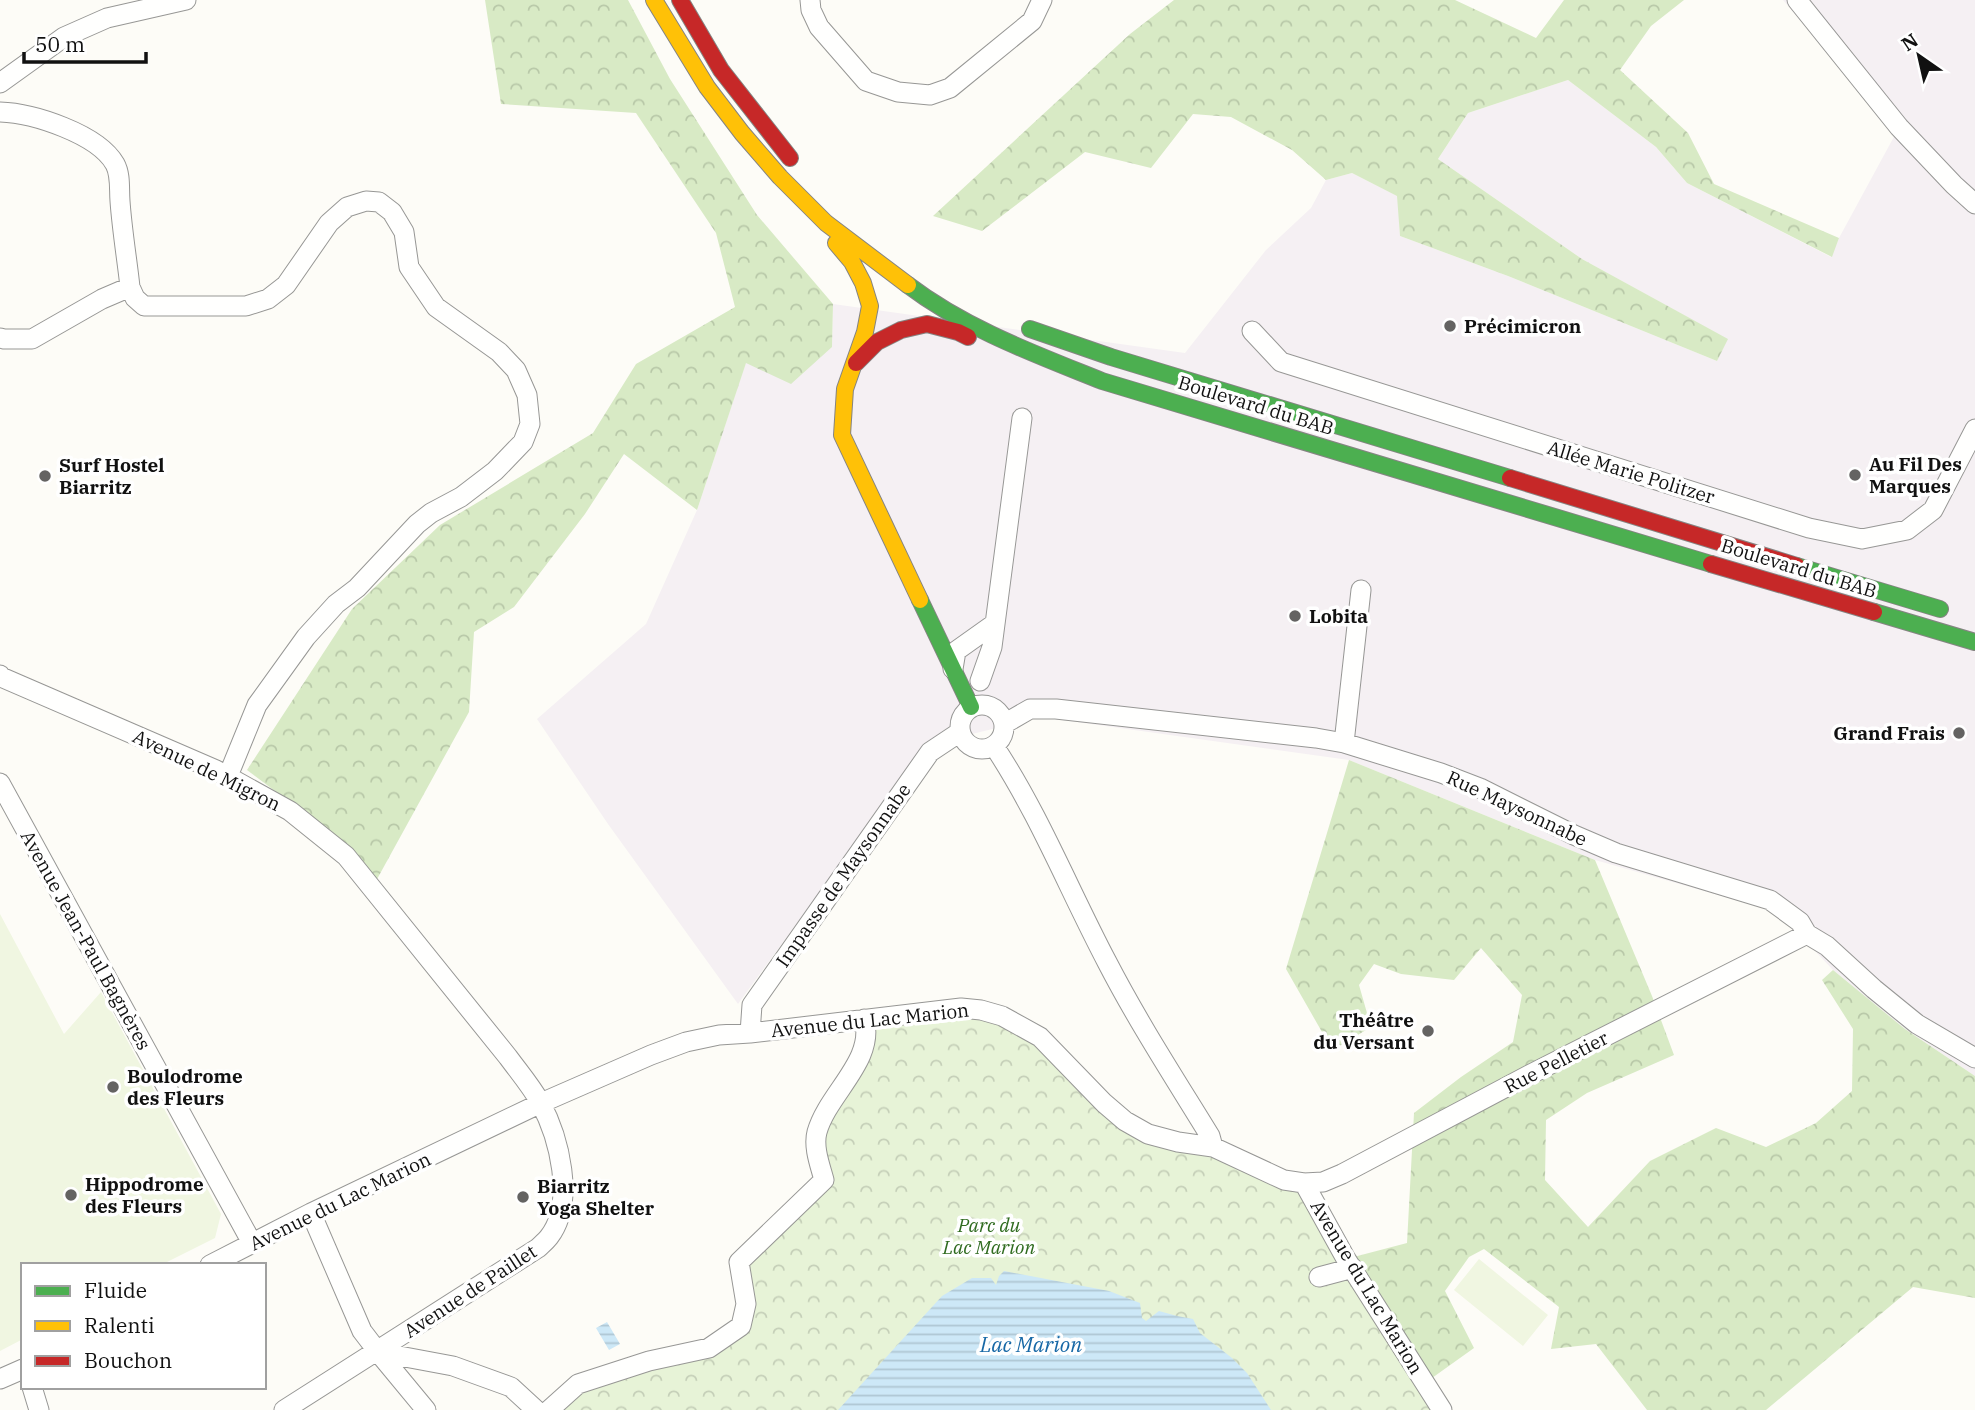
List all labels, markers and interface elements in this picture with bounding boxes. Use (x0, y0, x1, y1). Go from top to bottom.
scale bar (24, 21, 147, 65)
north arrow (1884, 21, 1954, 91)
text: N (1897, 28, 1922, 56)
text: 50 m (35, 30, 85, 58)
place label: Précimicron (1464, 314, 1582, 338)
marker: Précimicron (1442, 318, 1458, 334)
street label: Boulevard du BAB (1175, 370, 1337, 440)
street label: Allée Marie Politzer (1544, 435, 1718, 509)
place label: Au Fil Des Marques (1869, 452, 1962, 498)
place label: Surf Hostel Biarritz (59, 453, 165, 499)
marker: Au Fil Des Marques (1847, 467, 1863, 483)
marker: Surf Hostel Biarritz (37, 468, 53, 484)
street label: Boulevard du BAB (1718, 533, 1880, 603)
place label: Lobita (1309, 604, 1368, 628)
marker: Lobita (1287, 608, 1303, 624)
place label: Grand Frais (1833, 721, 1945, 745)
street label: Avenue de Migron (129, 724, 285, 816)
marker: Grand Frais (1951, 725, 1967, 741)
street label: Rue Maysonnabe (1443, 765, 1591, 851)
street label: Impasse de Maysonnabe (770, 778, 916, 972)
street label: Avenue Jean-Paul Bagnères (16, 826, 156, 1054)
street label: Avenue du Lac Marion (770, 998, 970, 1042)
place label: Théâtre du Versant (1313, 1008, 1414, 1054)
marker: Théâtre du Versant (1420, 1023, 1436, 1039)
street label: Rue Pelletier (1500, 1025, 1613, 1098)
place label: Boulodrome des Fleurs (127, 1064, 243, 1110)
marker: Boulodrome des Fleurs (105, 1079, 121, 1095)
street label: Avenue du Lac Marion (245, 1147, 435, 1255)
place label: Hippodrome des Fleurs (85, 1172, 204, 1218)
place label: Biarritz Yoga Shelter (537, 1174, 655, 1220)
marker: Hippodrome des Fleurs (63, 1187, 79, 1203)
marker: Biarritz Yoga Shelter (515, 1189, 531, 1205)
street label: Avenue du Lac Marion (1305, 1196, 1429, 1378)
park label: Parc du Lac Marion (942, 1213, 1035, 1259)
street label: Avenue de Paillet (399, 1239, 541, 1343)
legend (21, 1263, 266, 1389)
text: Fluide (84, 1276, 147, 1304)
text: Ralenti (84, 1311, 155, 1339)
water label: Lac Marion (979, 1330, 1082, 1358)
text: Bouchon (84, 1346, 172, 1374)

